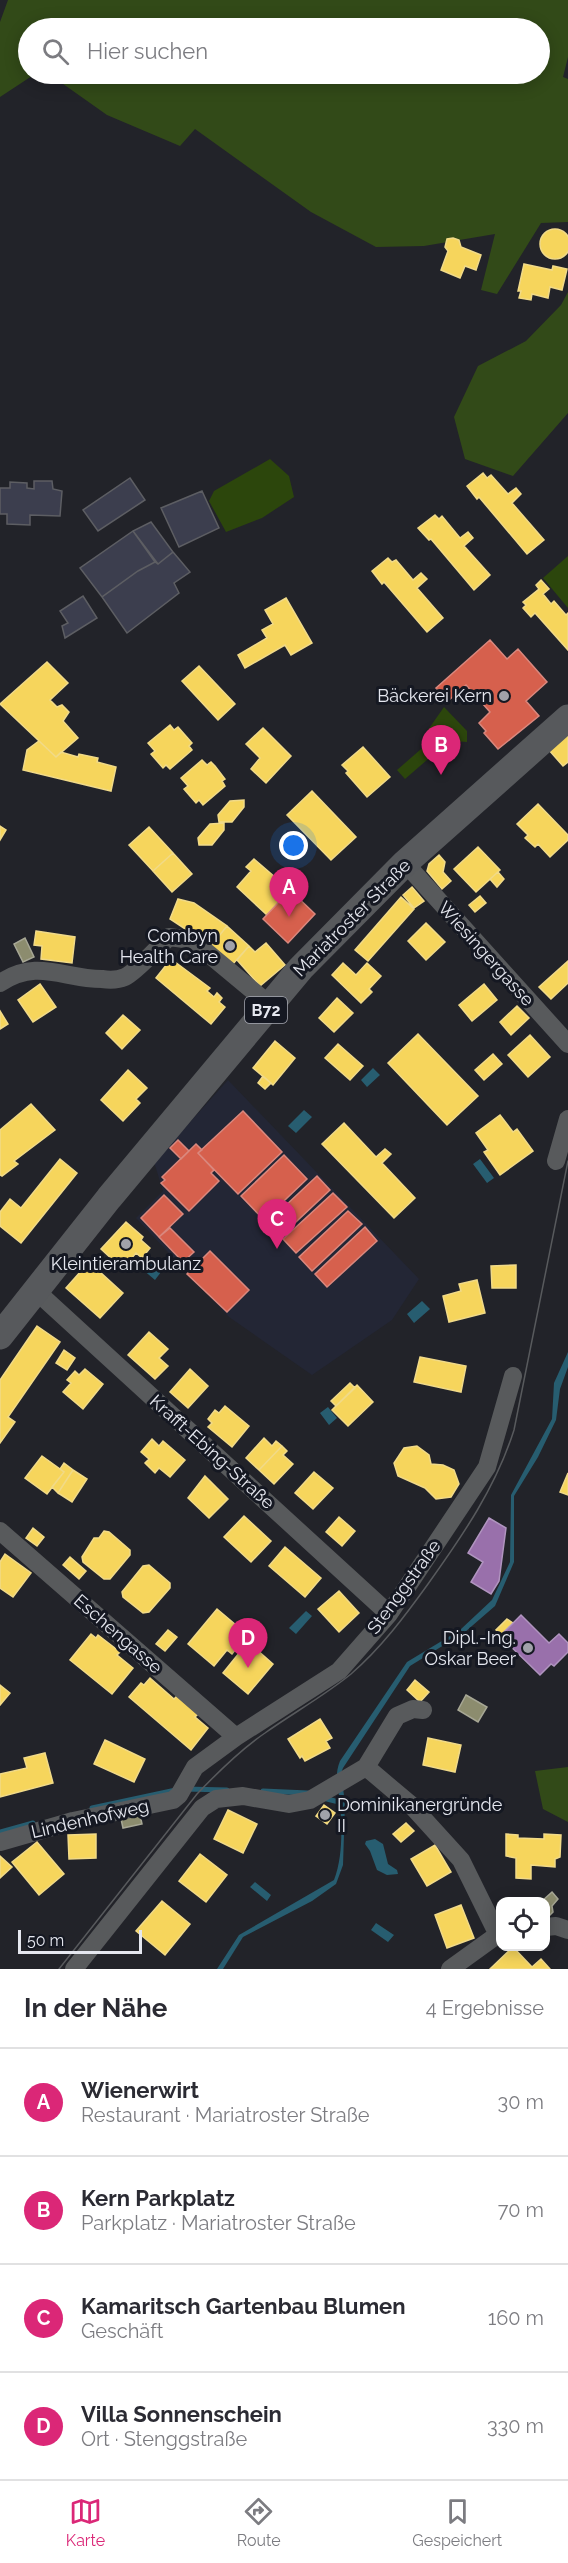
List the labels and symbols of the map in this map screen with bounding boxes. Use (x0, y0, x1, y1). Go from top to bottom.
place label: Bäckerei Kern (377, 685, 492, 706)
marker: Bäckerei Kern (497, 689, 511, 703)
pin: B (422, 726, 460, 775)
your location (279, 831, 308, 860)
street label: Mariatroster Straße (289, 854, 415, 981)
pin: A (270, 868, 308, 917)
street label: Wiesingergasse (434, 897, 539, 1010)
place label: Combyn Health Care (120, 925, 218, 967)
marker: Combyn Health Care (223, 939, 237, 953)
road number: B72 (245, 997, 287, 1023)
pin: C (258, 1200, 296, 1249)
marker: Kleintierambulanz (119, 1237, 133, 1251)
place label: Kleintierambulanz (51, 1253, 201, 1274)
street label: Krafft-Ebing-Straße (146, 1390, 279, 1513)
street label: Stenggstraße (362, 1535, 445, 1638)
street label: Eschengasse (70, 1590, 167, 1678)
pin: D (228, 1618, 268, 1668)
place label: Dipl.-Ing. Oskar Beer (425, 1627, 517, 1669)
marker: Dipl.-Ing. Oskar Beer (521, 1641, 535, 1655)
place label: Dominikanergründe II (337, 1794, 503, 1836)
street label: Lindenhofweg (29, 1795, 151, 1842)
marker: Dominikanergründe II (318, 1808, 332, 1822)
scale bar (18, 1927, 142, 1954)

